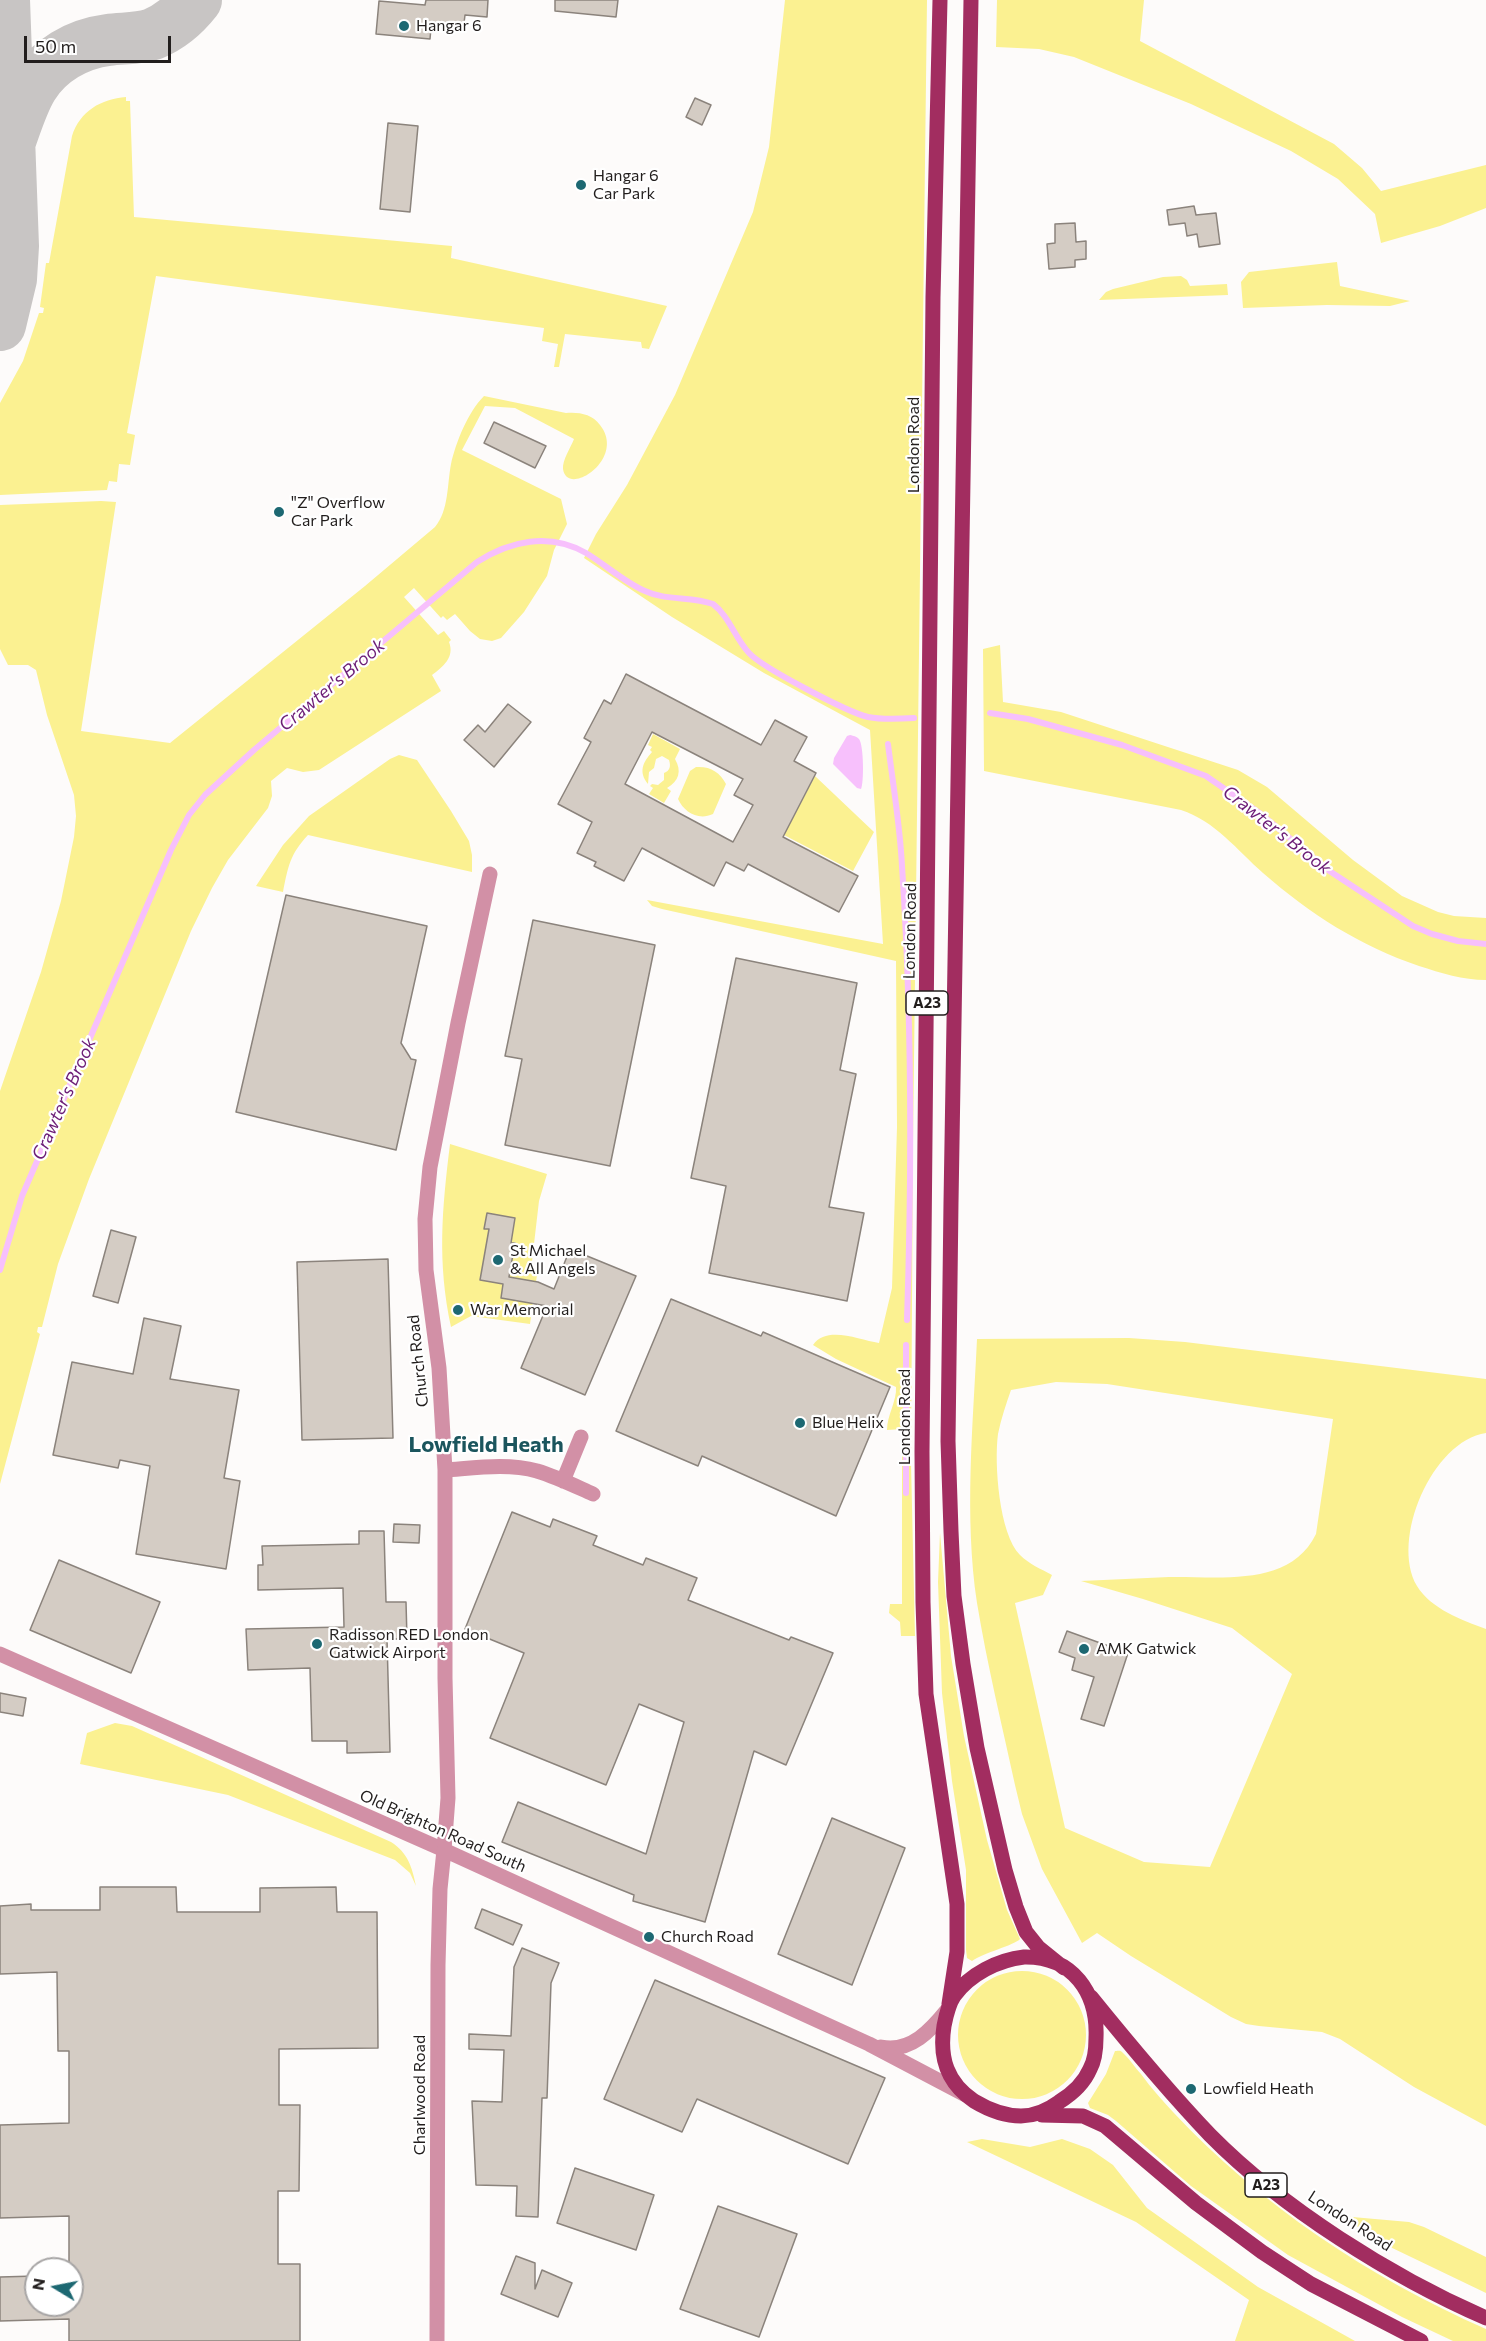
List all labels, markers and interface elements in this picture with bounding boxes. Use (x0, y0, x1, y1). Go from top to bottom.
place label: Hangar 6 (416, 16, 482, 36)
marker: Hangar 6 (397, 19, 411, 33)
scale bar (27, 24, 174, 62)
text: 50 m (35, 35, 76, 57)
place label: Hangar 6 Car Park (593, 166, 659, 204)
marker: Hangar 6 Car Park (574, 178, 588, 192)
street label: London Road (904, 397, 924, 493)
place label: "Z" Overflow Car Park (291, 493, 385, 531)
marker: "Z" Overflow Car Park (272, 505, 286, 519)
water label: Crawter's Brook (275, 634, 389, 736)
water label: Crawter's Brook (1218, 781, 1336, 879)
street label: London Road (900, 883, 920, 979)
road number: A23 (906, 991, 948, 1015)
water label: Crawter's Brook (27, 1034, 101, 1164)
place label: St Michael & All Angels (510, 1241, 596, 1279)
marker: St Michael & All Angels (491, 1253, 505, 1267)
place label: War Memorial (470, 1300, 573, 1320)
marker: War Memorial (451, 1303, 465, 1317)
street label: Church Road (404, 1314, 432, 1408)
street label: London Road (895, 1369, 915, 1465)
place label: Blue Helix (812, 1413, 884, 1433)
marker: Blue Helix (793, 1416, 807, 1430)
district label: Lowfield Heath (408, 1432, 564, 1458)
place label: Radisson RED London Gatwick Airport (329, 1625, 489, 1663)
marker: Radisson RED London Gatwick Airport (310, 1637, 324, 1651)
place label: AMK Gatwick (1096, 1639, 1196, 1659)
marker: AMK Gatwick (1077, 1642, 1091, 1656)
street label: Old Brighton Road South (357, 1786, 529, 1876)
place label: Church Road (661, 1927, 754, 1947)
marker: Church Road (642, 1930, 656, 1944)
street label: Charlwood Road (410, 2035, 430, 2155)
place label: Lowfield Heath (1203, 2079, 1314, 2099)
marker: Lowfield Heath (1184, 2082, 1198, 2096)
road number: A23 (1245, 2173, 1287, 2197)
street label: London Road (1304, 2187, 1396, 2255)
north arrow (24, 2257, 84, 2317)
text: N (27, 2277, 48, 2292)

